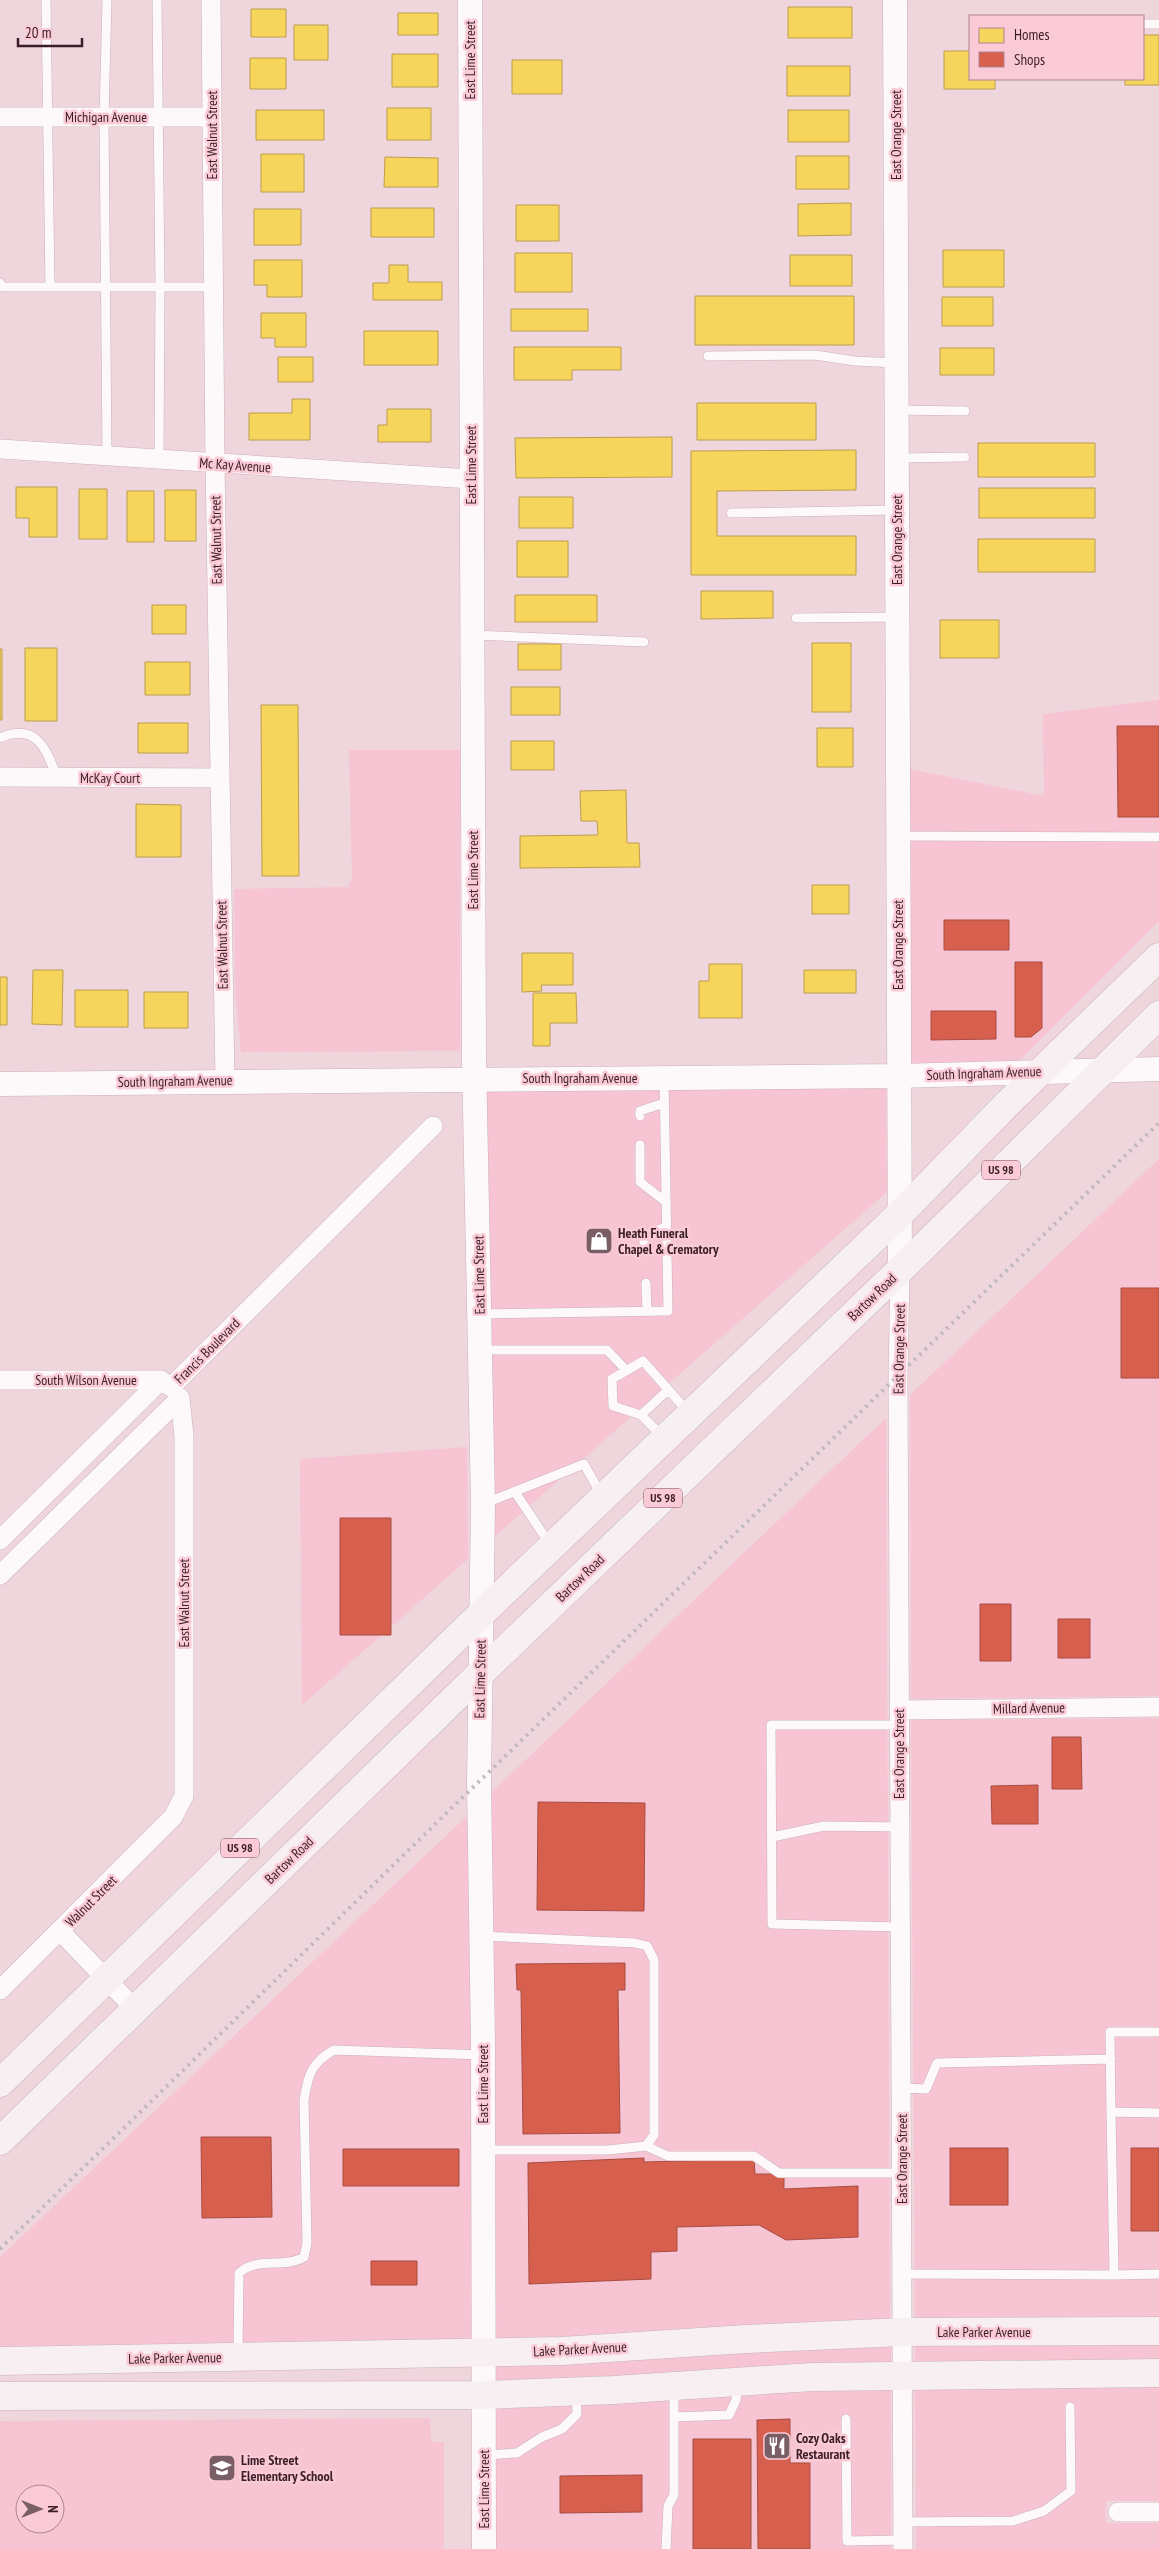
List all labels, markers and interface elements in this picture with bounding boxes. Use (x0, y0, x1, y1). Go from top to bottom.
scale bar (18, 15, 81, 47)
legend (969, 15, 1144, 80)
street label: East Lime Street (461, 20, 479, 99)
text: 20 m (25, 23, 51, 42)
text: Homes (1014, 25, 1050, 44)
text: Shops (1014, 50, 1045, 69)
street label: East Walnut Street (203, 90, 221, 179)
street label: East Orange Street (887, 90, 905, 180)
street label: Michigan Avenue (65, 108, 147, 126)
street label: East Lime Street (462, 425, 480, 504)
street label: Mc Kay Avenue (199, 454, 272, 476)
street label: East Walnut Street (206, 495, 226, 585)
street label: East Orange Street (888, 495, 906, 585)
street label: McKay Court (80, 769, 140, 787)
street label: East Lime Street (464, 830, 482, 909)
street label: East Walnut Street (212, 900, 232, 990)
street label: East Orange Street (889, 900, 907, 990)
street label: South Ingraham Avenue (926, 1062, 1042, 1084)
street label: South Ingraham Avenue (523, 1069, 638, 1087)
street label: South Ingraham Avenue (117, 1071, 233, 1091)
road number: US 98 (982, 1160, 1020, 1180)
place label: Heath Funeral Chapel & Crematory (618, 1224, 719, 1258)
shop icon: Heath Funeral Chapel & Crematory (584, 1226, 614, 1256)
street label: East Lime Street (469, 1235, 489, 1315)
street label: Bartow Road (844, 1269, 900, 1325)
street label: East Orange Street (889, 1304, 909, 1394)
street label: Francis Boulevard (170, 1314, 244, 1388)
street label: South Wilson Avenue (35, 1371, 137, 1389)
road number: US 98 (644, 1489, 682, 1508)
street label: Bartow Road (552, 1550, 608, 1606)
street label: East Walnut Street (175, 1558, 193, 1647)
street label: East Lime Street (470, 1639, 490, 1719)
street label: Millard Avenue (993, 1698, 1065, 1718)
street label: East Orange Street (890, 1709, 908, 1799)
street label: Bartow Road (261, 1832, 317, 1888)
road number: US 98 (221, 1839, 259, 1858)
street label: Walnut Street (61, 1871, 121, 1931)
street label: East Lime Street (474, 2044, 492, 2123)
street label: East Orange Street (893, 2114, 911, 2204)
street label: Lake Parker Avenue (937, 2323, 1031, 2341)
street label: Lake Parker Avenue (533, 2338, 627, 2360)
street label: Lake Parker Avenue (128, 2348, 222, 2368)
place label: Cozy Oaks Restaurant (796, 2429, 850, 2463)
restaurant icon: Cozy Oaks Restaurant (762, 2431, 792, 2461)
street label: East Lime Street (475, 2449, 493, 2528)
place label: Lime Street Elementary School (241, 2451, 334, 2485)
school or university icon: Lime Street Elementary School (207, 2453, 237, 2483)
north arrow (15, 2484, 65, 2534)
text: N (44, 2505, 62, 2513)

